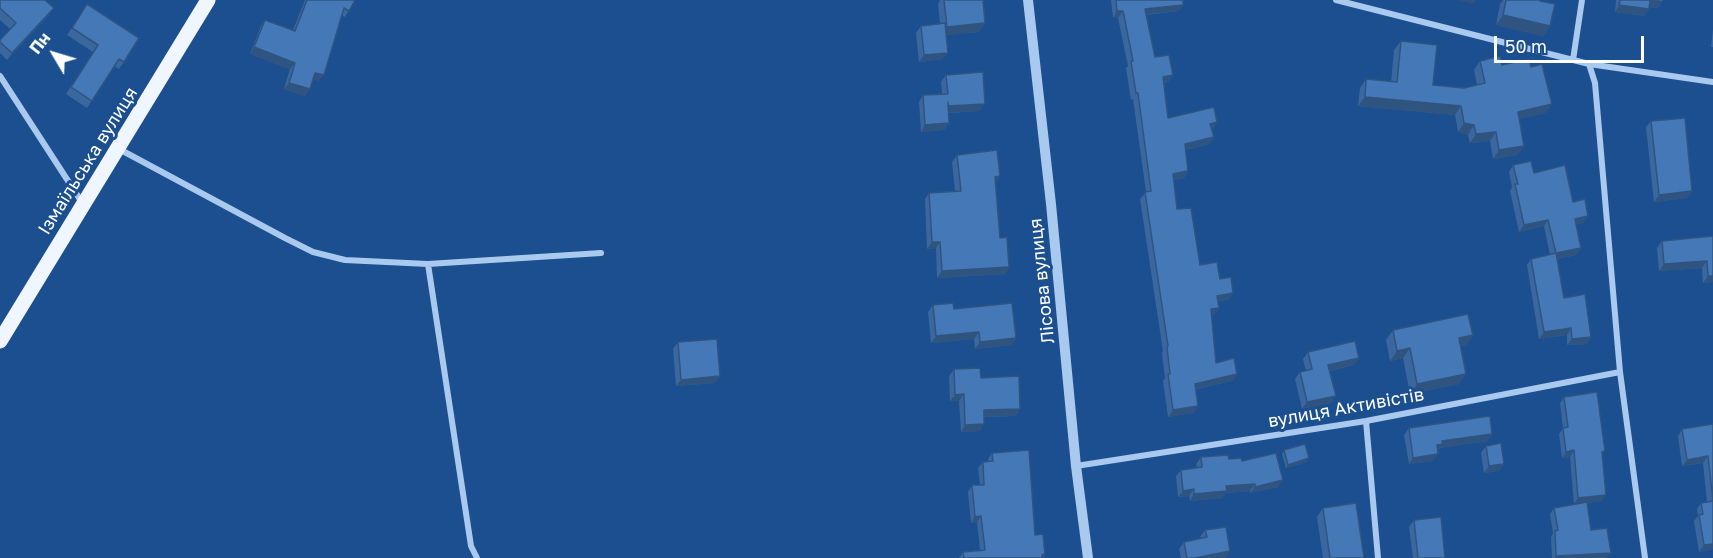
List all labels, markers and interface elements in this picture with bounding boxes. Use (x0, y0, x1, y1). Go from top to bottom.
north arrow (24, 24, 84, 84)
scale bar (1497, 24, 1647, 62)
text: Пн (25, 28, 54, 58)
text: 50 m (1505, 35, 1547, 57)
street label: Ізмаїльська вулиця (34, 83, 142, 239)
street label: Лісова вулиця (1025, 217, 1059, 345)
street label: вулиця Активістів (1266, 384, 1426, 432)

